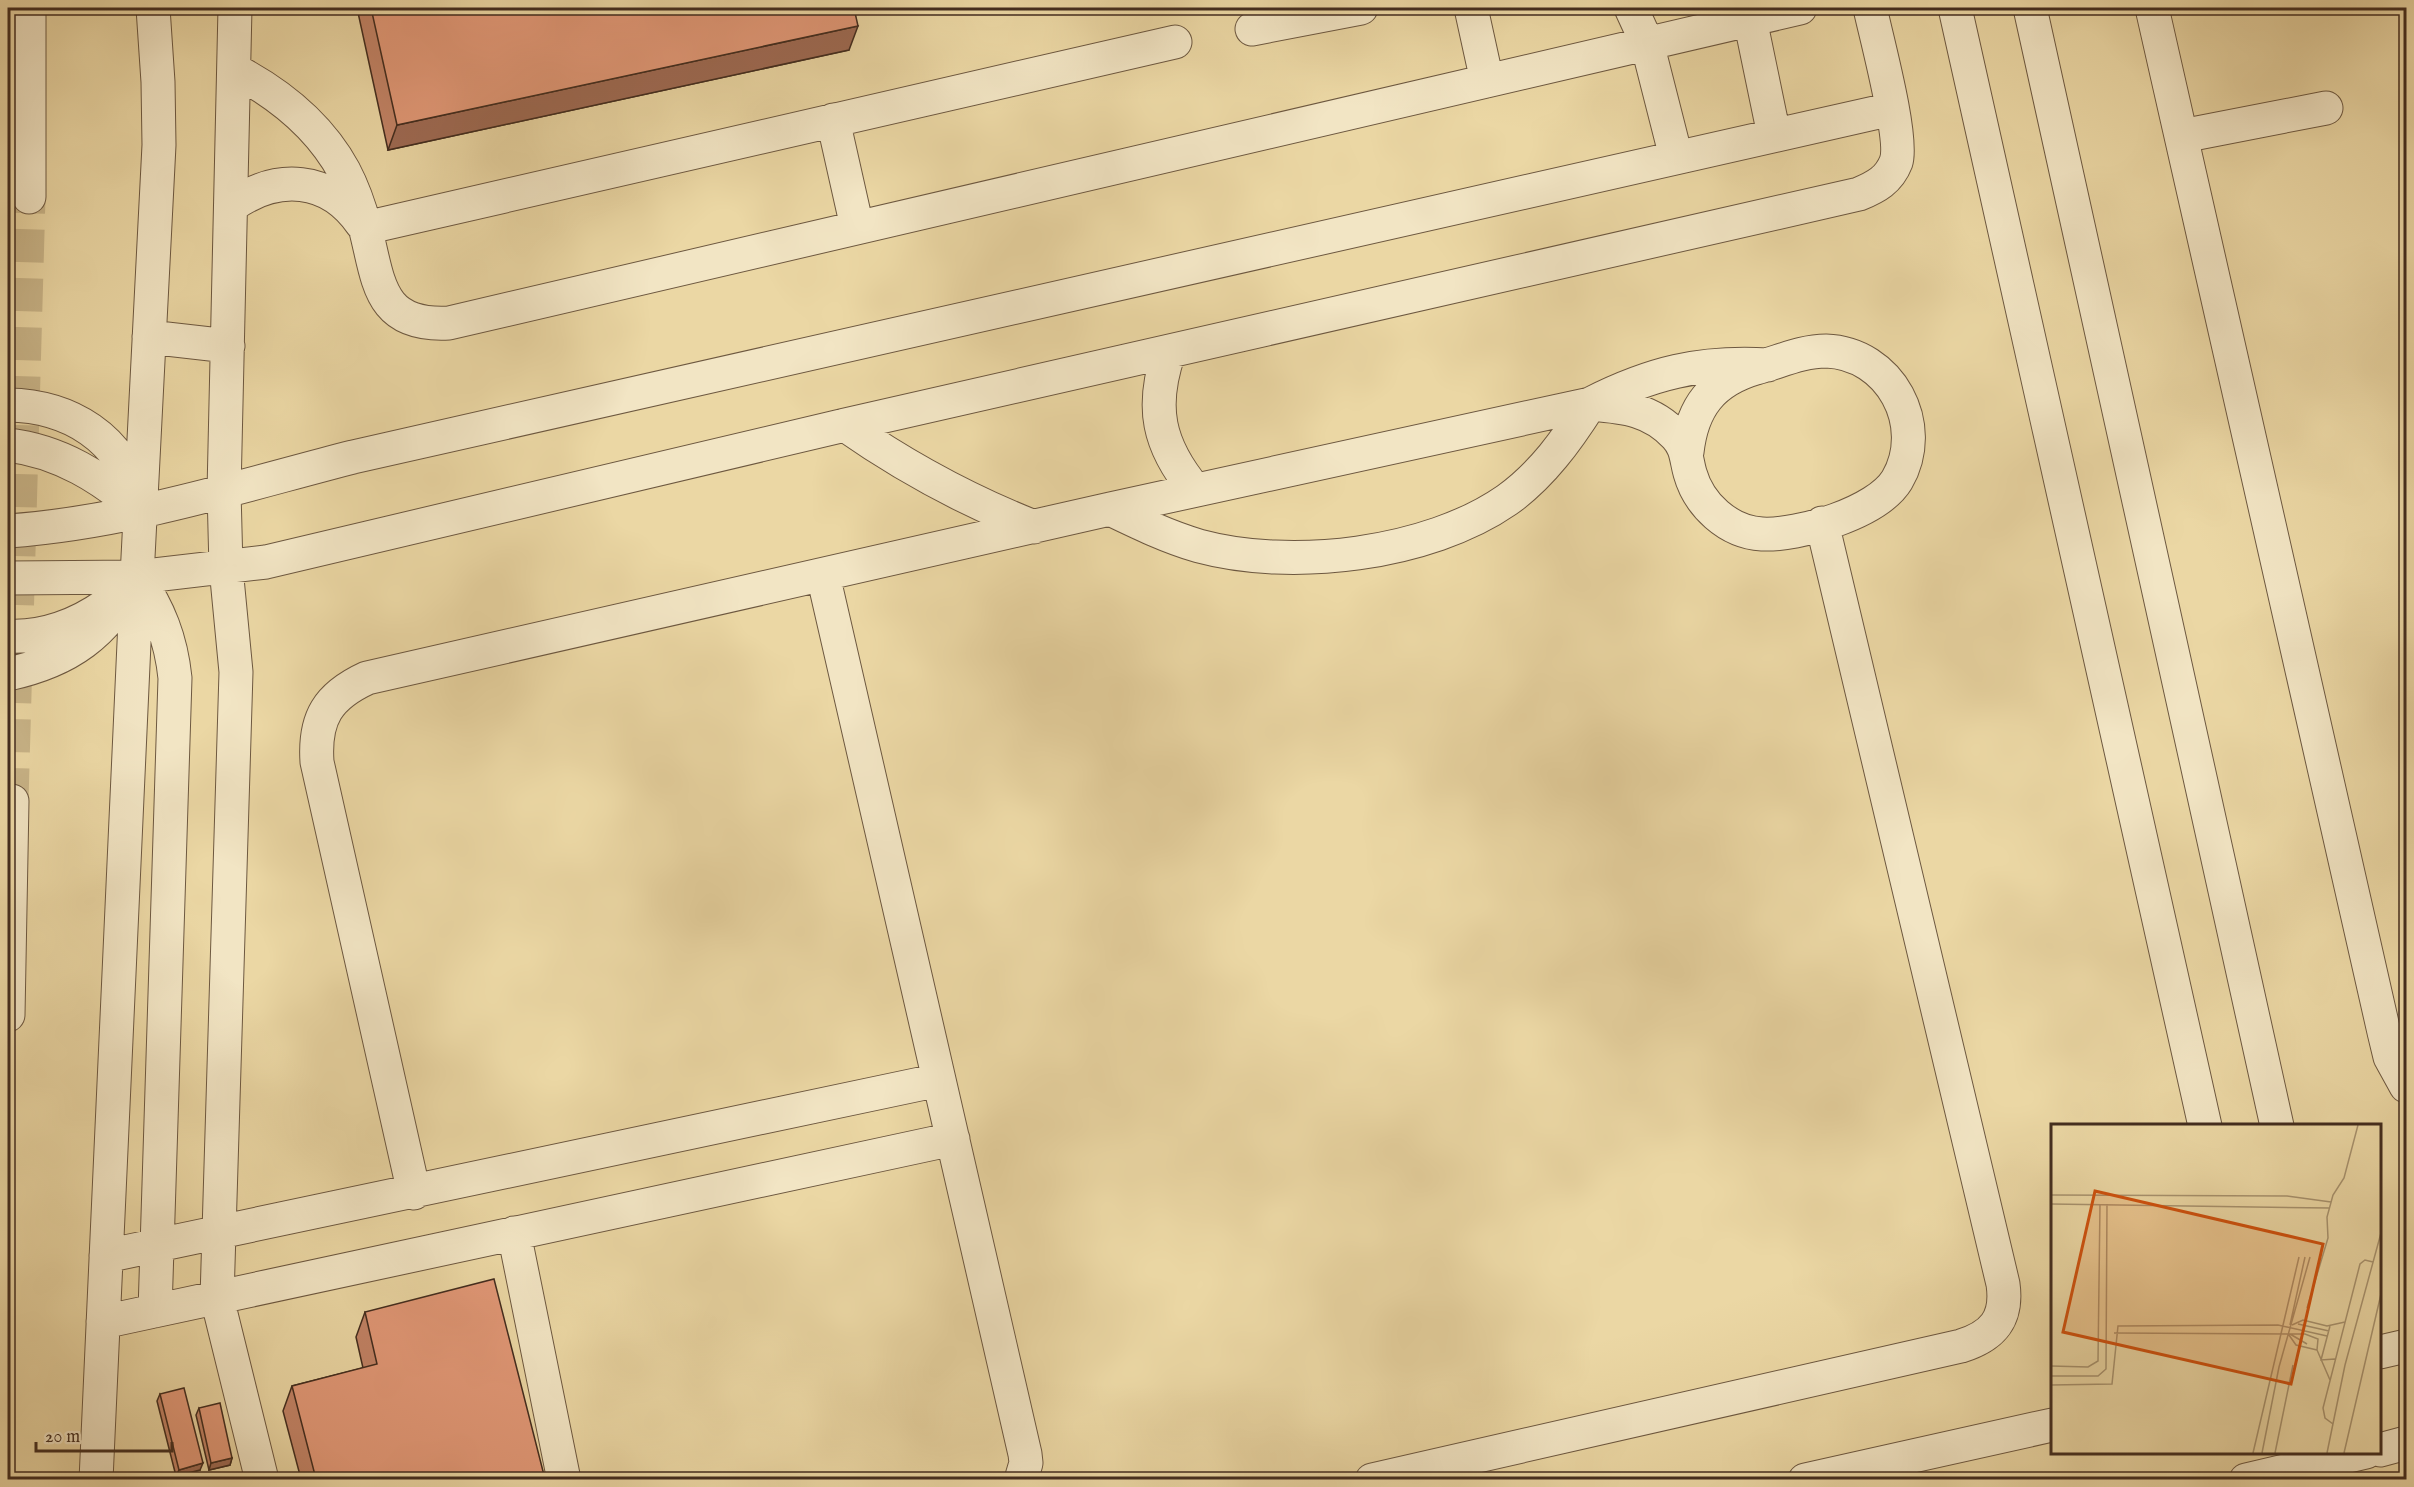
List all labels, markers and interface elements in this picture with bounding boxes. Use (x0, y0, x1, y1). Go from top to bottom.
inset map (2051, 1124, 2381, 1454)
scale bar (36, 1415, 172, 1453)
text: 20 m (45, 1426, 80, 1449)

